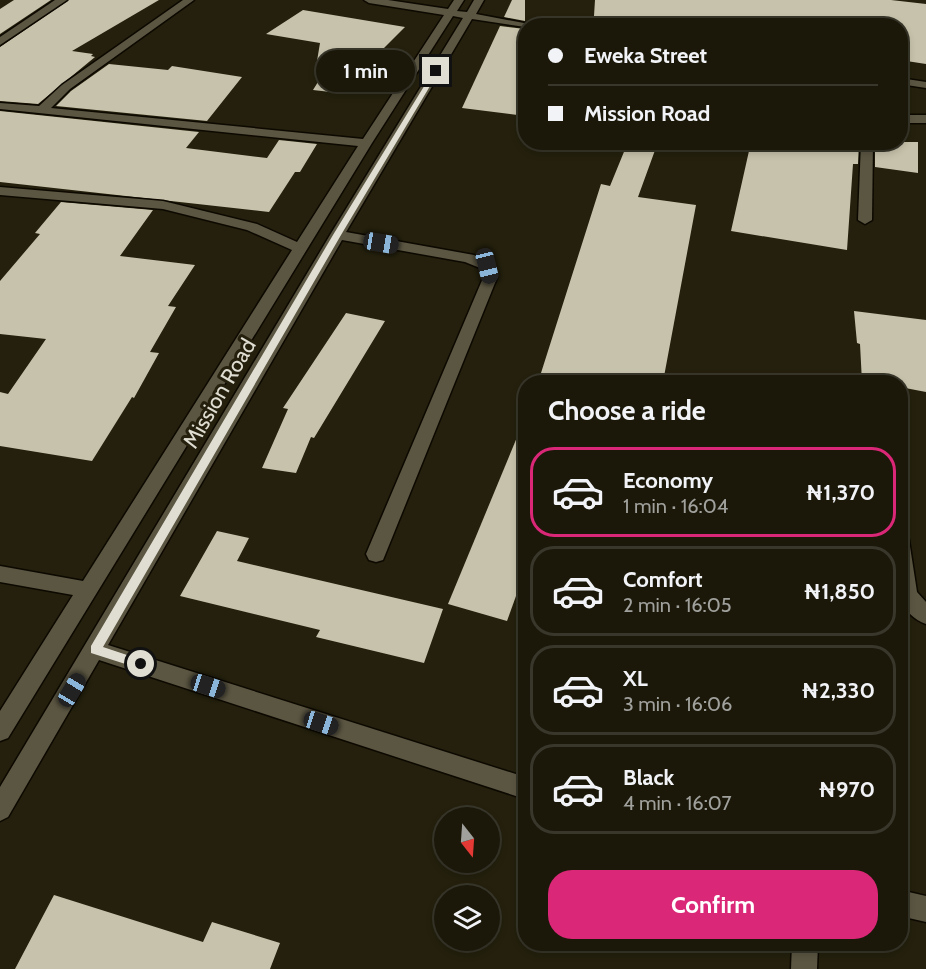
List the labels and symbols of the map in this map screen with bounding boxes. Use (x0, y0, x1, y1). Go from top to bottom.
callout: 1 min (316, 50, 415, 92)
route end (422, 57, 449, 84)
car (362, 231, 400, 255)
car (474, 246, 500, 286)
street label: Mission Road (177, 334, 262, 453)
route start (127, 650, 154, 677)
car (55, 670, 89, 710)
car (188, 672, 228, 700)
car (301, 709, 341, 737)
north arrow (434, 807, 500, 873)

